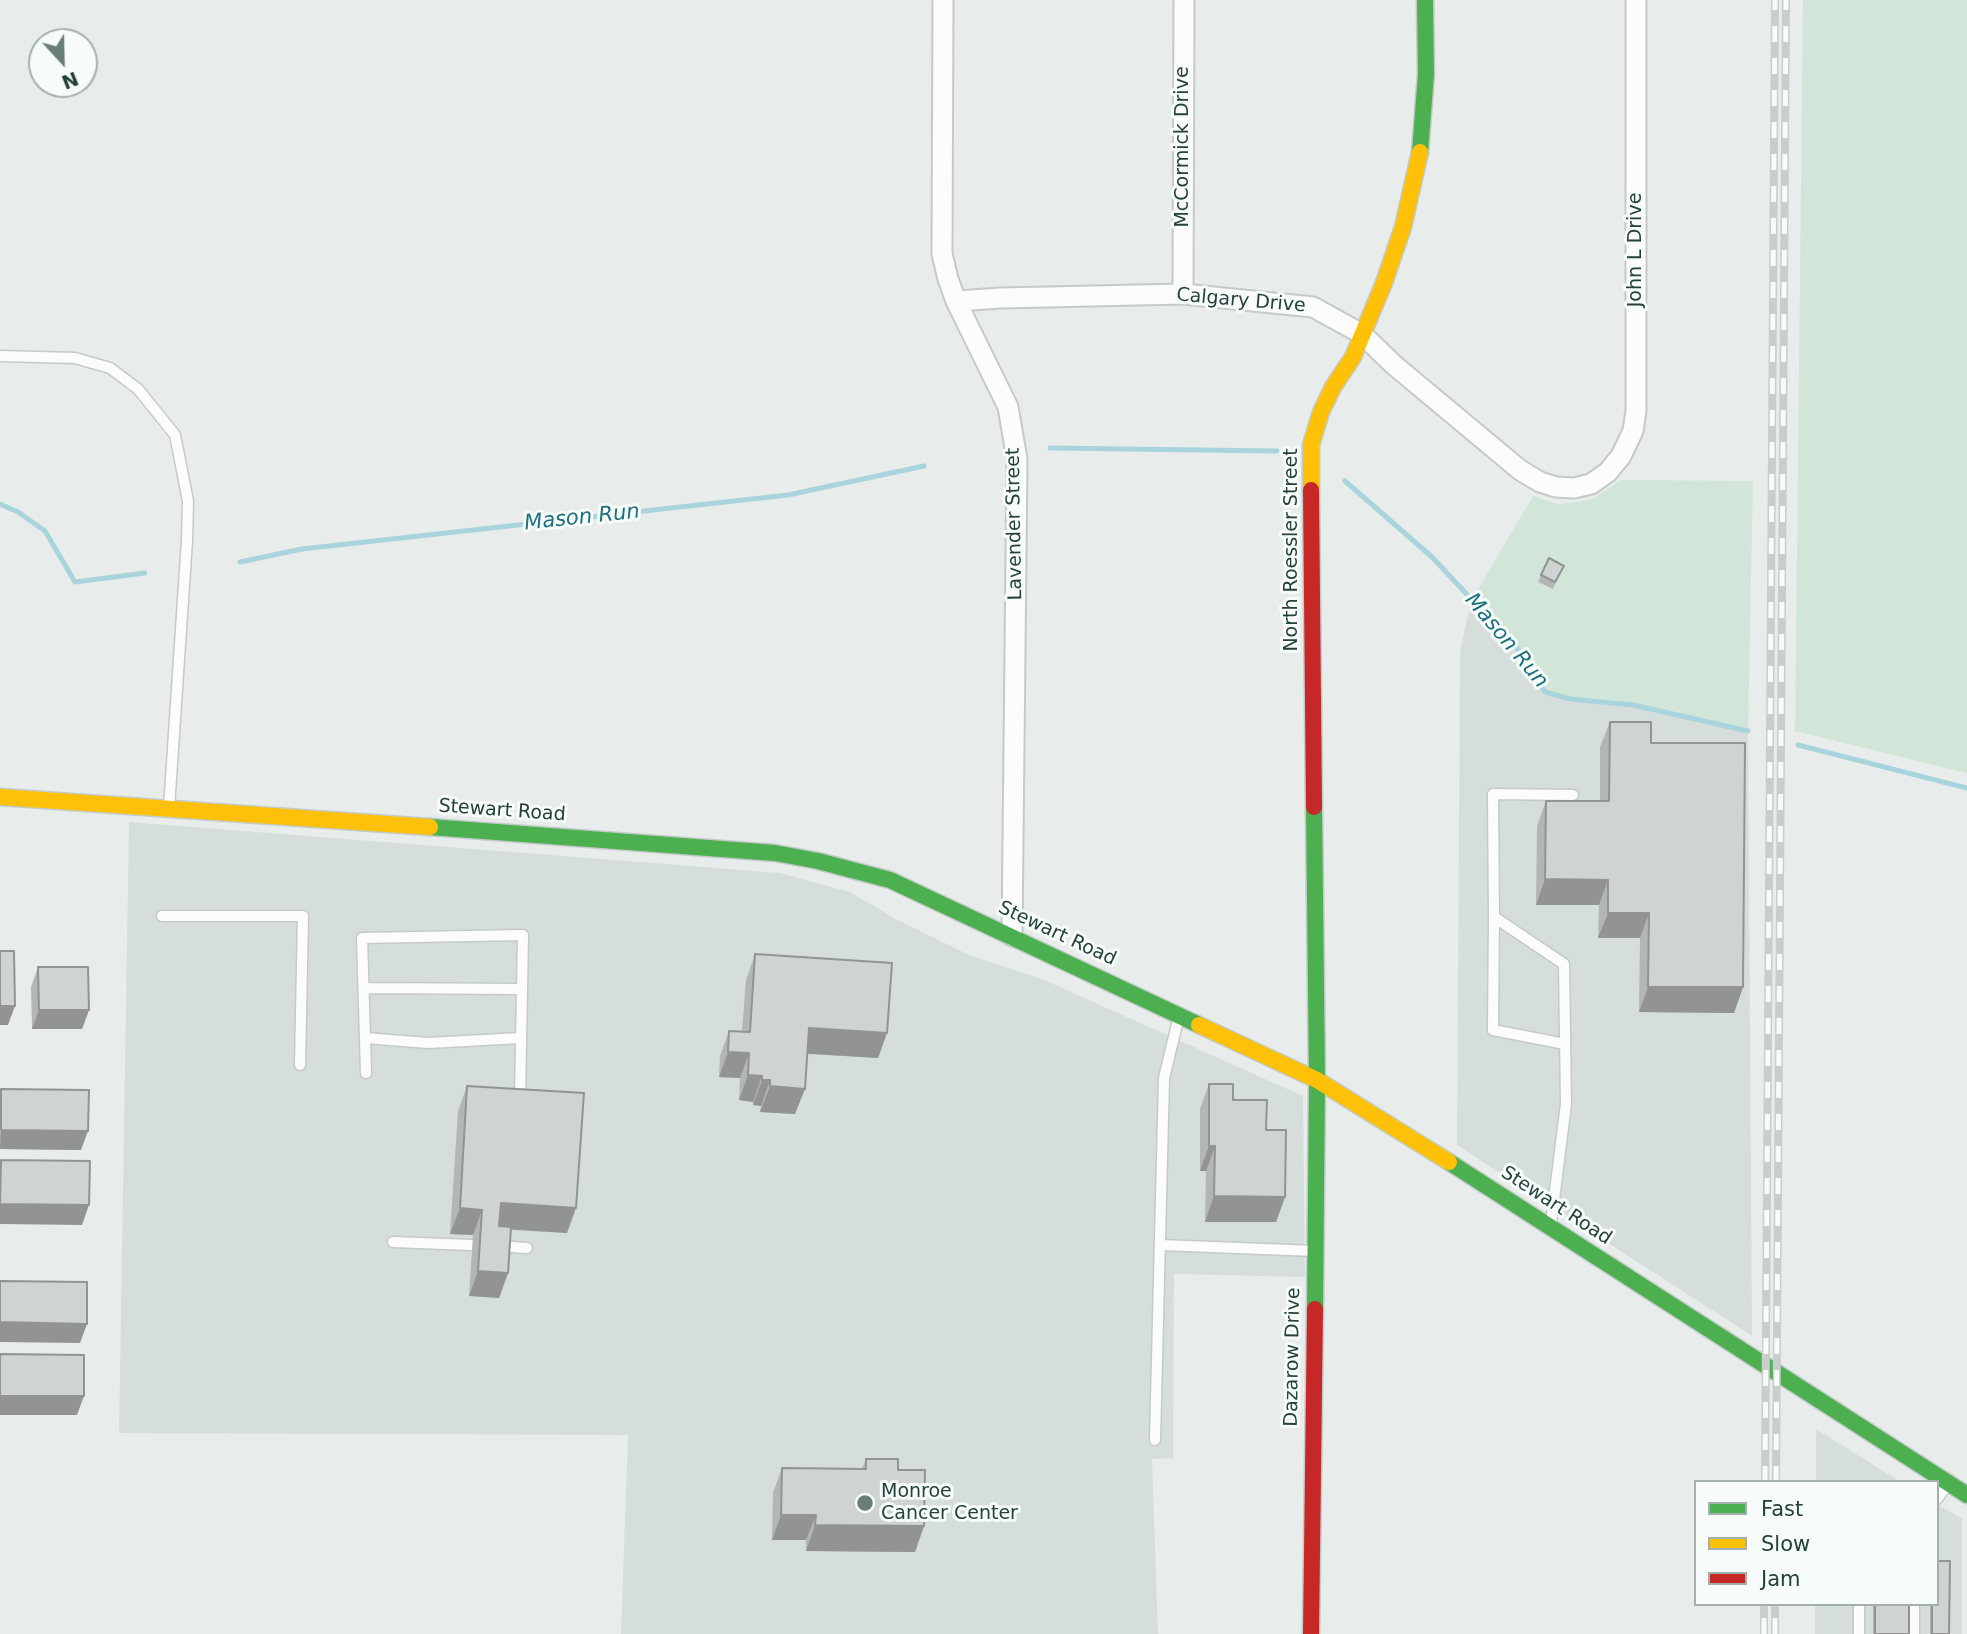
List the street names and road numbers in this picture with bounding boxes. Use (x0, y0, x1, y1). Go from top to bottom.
street label: McCormick Drive (1172, 66, 1194, 228)
street label: John L Drive (1625, 193, 1647, 307)
street label: Calgary Drive (1175, 284, 1307, 318)
street label: Lavender Street (1002, 448, 1028, 600)
street label: North Roessler Street (1281, 448, 1303, 652)
street label: Stewart Road (438, 795, 566, 827)
street label: Stewart Road (994, 897, 1120, 971)
street label: Stewart Road (1496, 1162, 1616, 1250)
street label: Dazarow Drive (1280, 1287, 1306, 1427)

